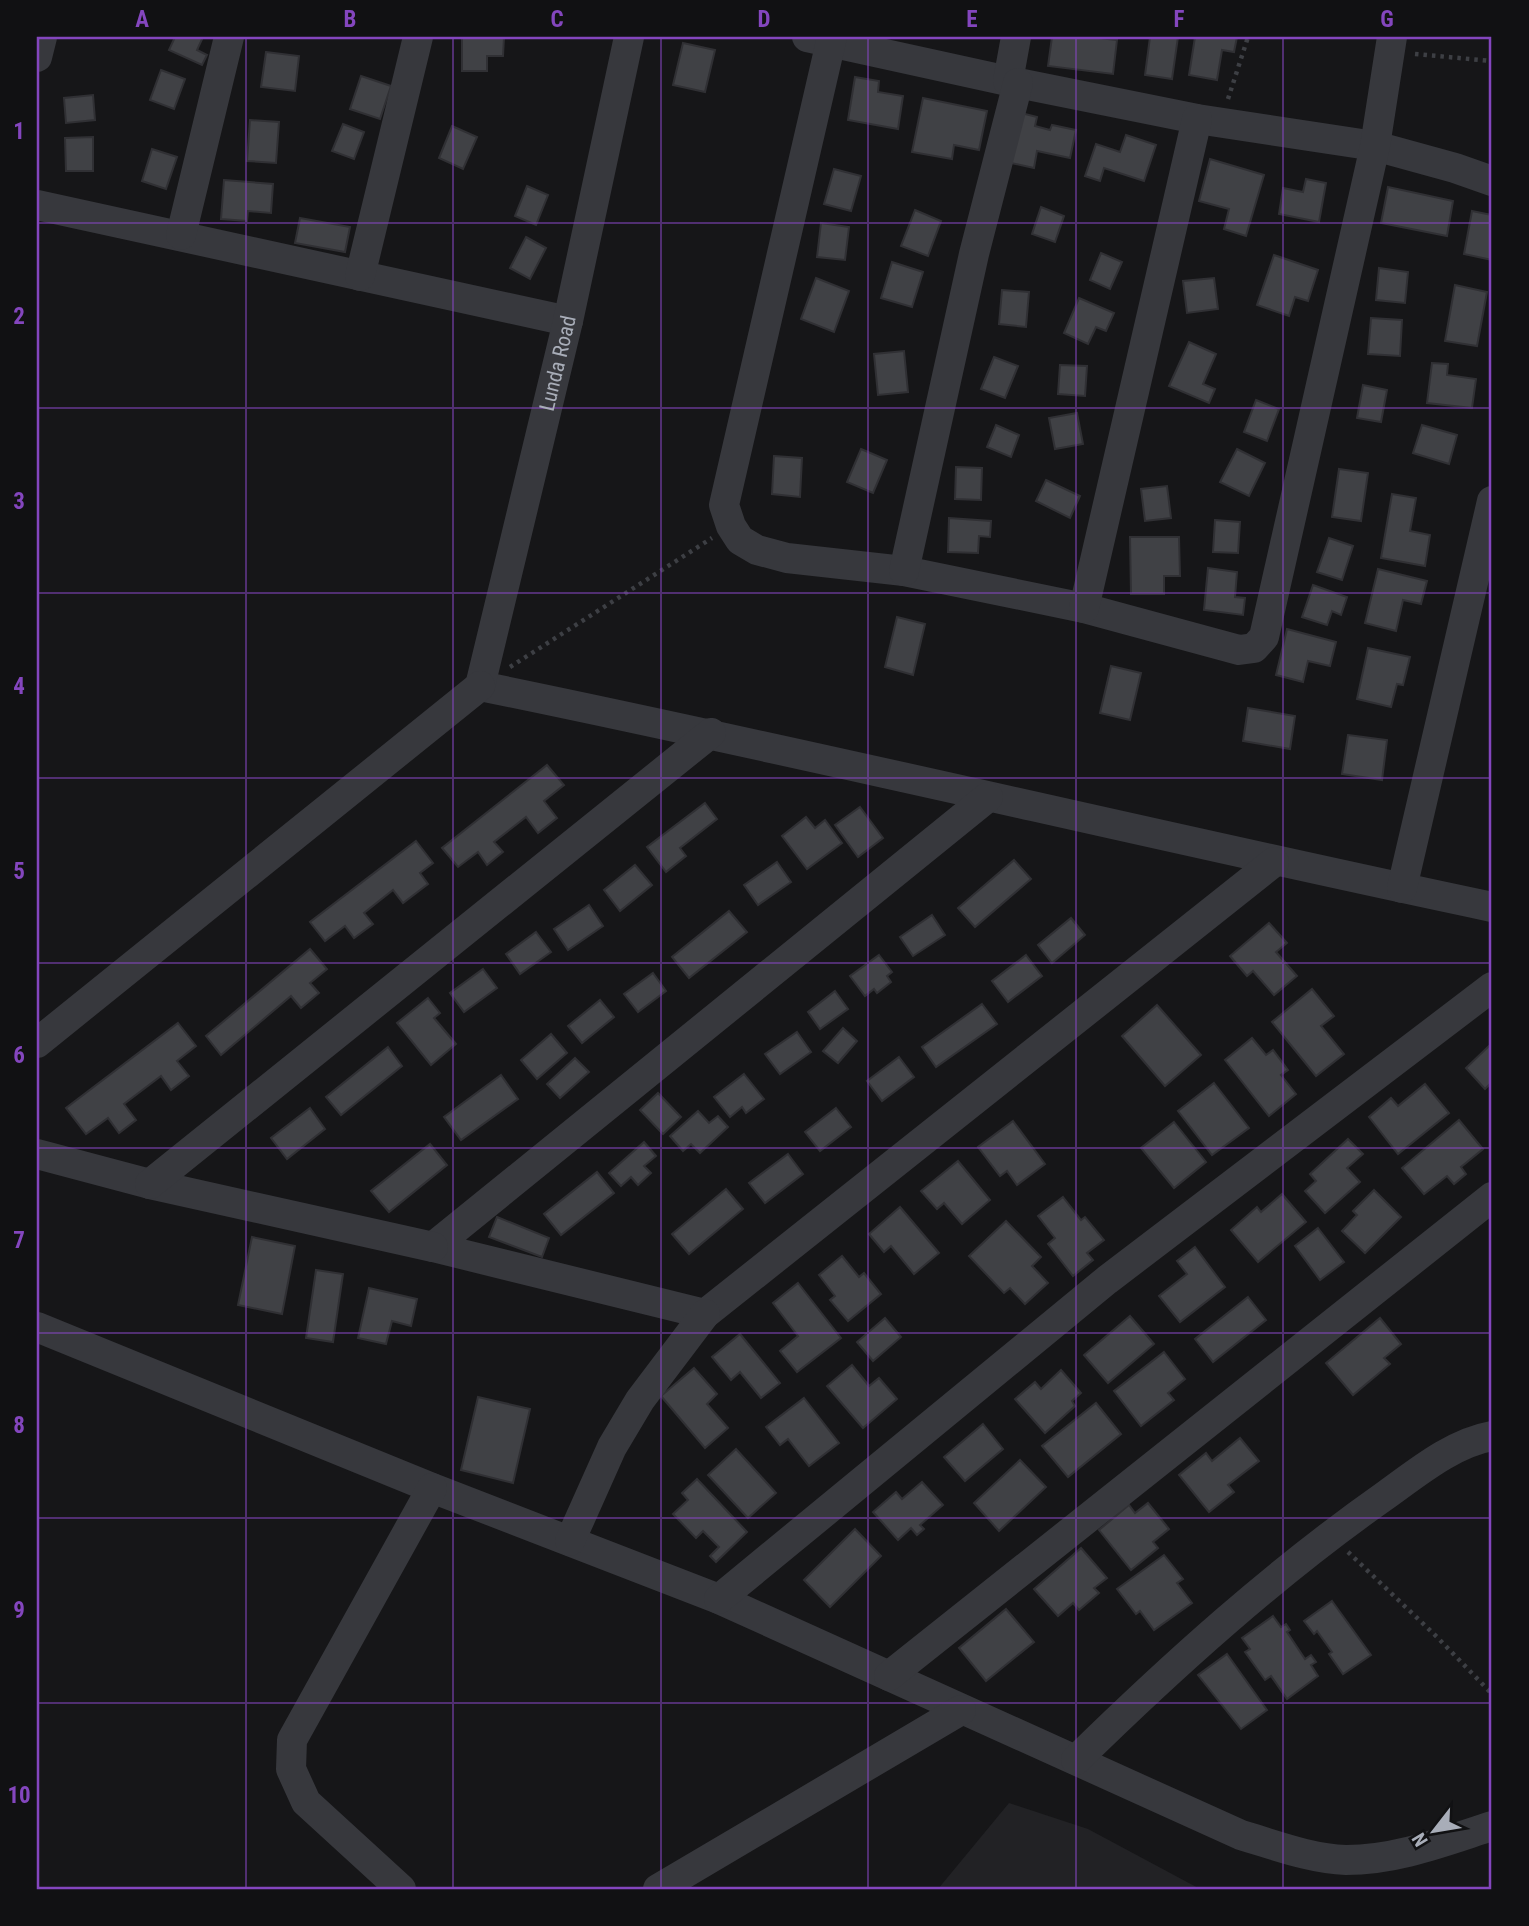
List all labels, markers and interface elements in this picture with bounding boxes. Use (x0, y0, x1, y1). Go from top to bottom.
text: A (135, 6, 149, 33)
text: B (344, 6, 356, 33)
text: C (550, 6, 564, 33)
text: D (758, 6, 771, 33)
text: E (966, 6, 978, 33)
text: F (1174, 6, 1185, 33)
text: G (1380, 6, 1394, 33)
text: 1 (13, 118, 25, 145)
text: 2 (13, 303, 25, 330)
street label: Lunda Road (535, 313, 581, 413)
text: 3 (13, 488, 25, 515)
text: 4 (13, 673, 25, 700)
text: 5 (13, 858, 25, 885)
text: 6 (13, 1042, 25, 1069)
text: 7 (13, 1227, 25, 1254)
text: 8 (13, 1412, 25, 1439)
text: 9 (13, 1597, 25, 1624)
text: 10 (7, 1782, 31, 1809)
north arrow (1400, 1797, 1470, 1867)
text: N (1407, 1829, 1433, 1850)

